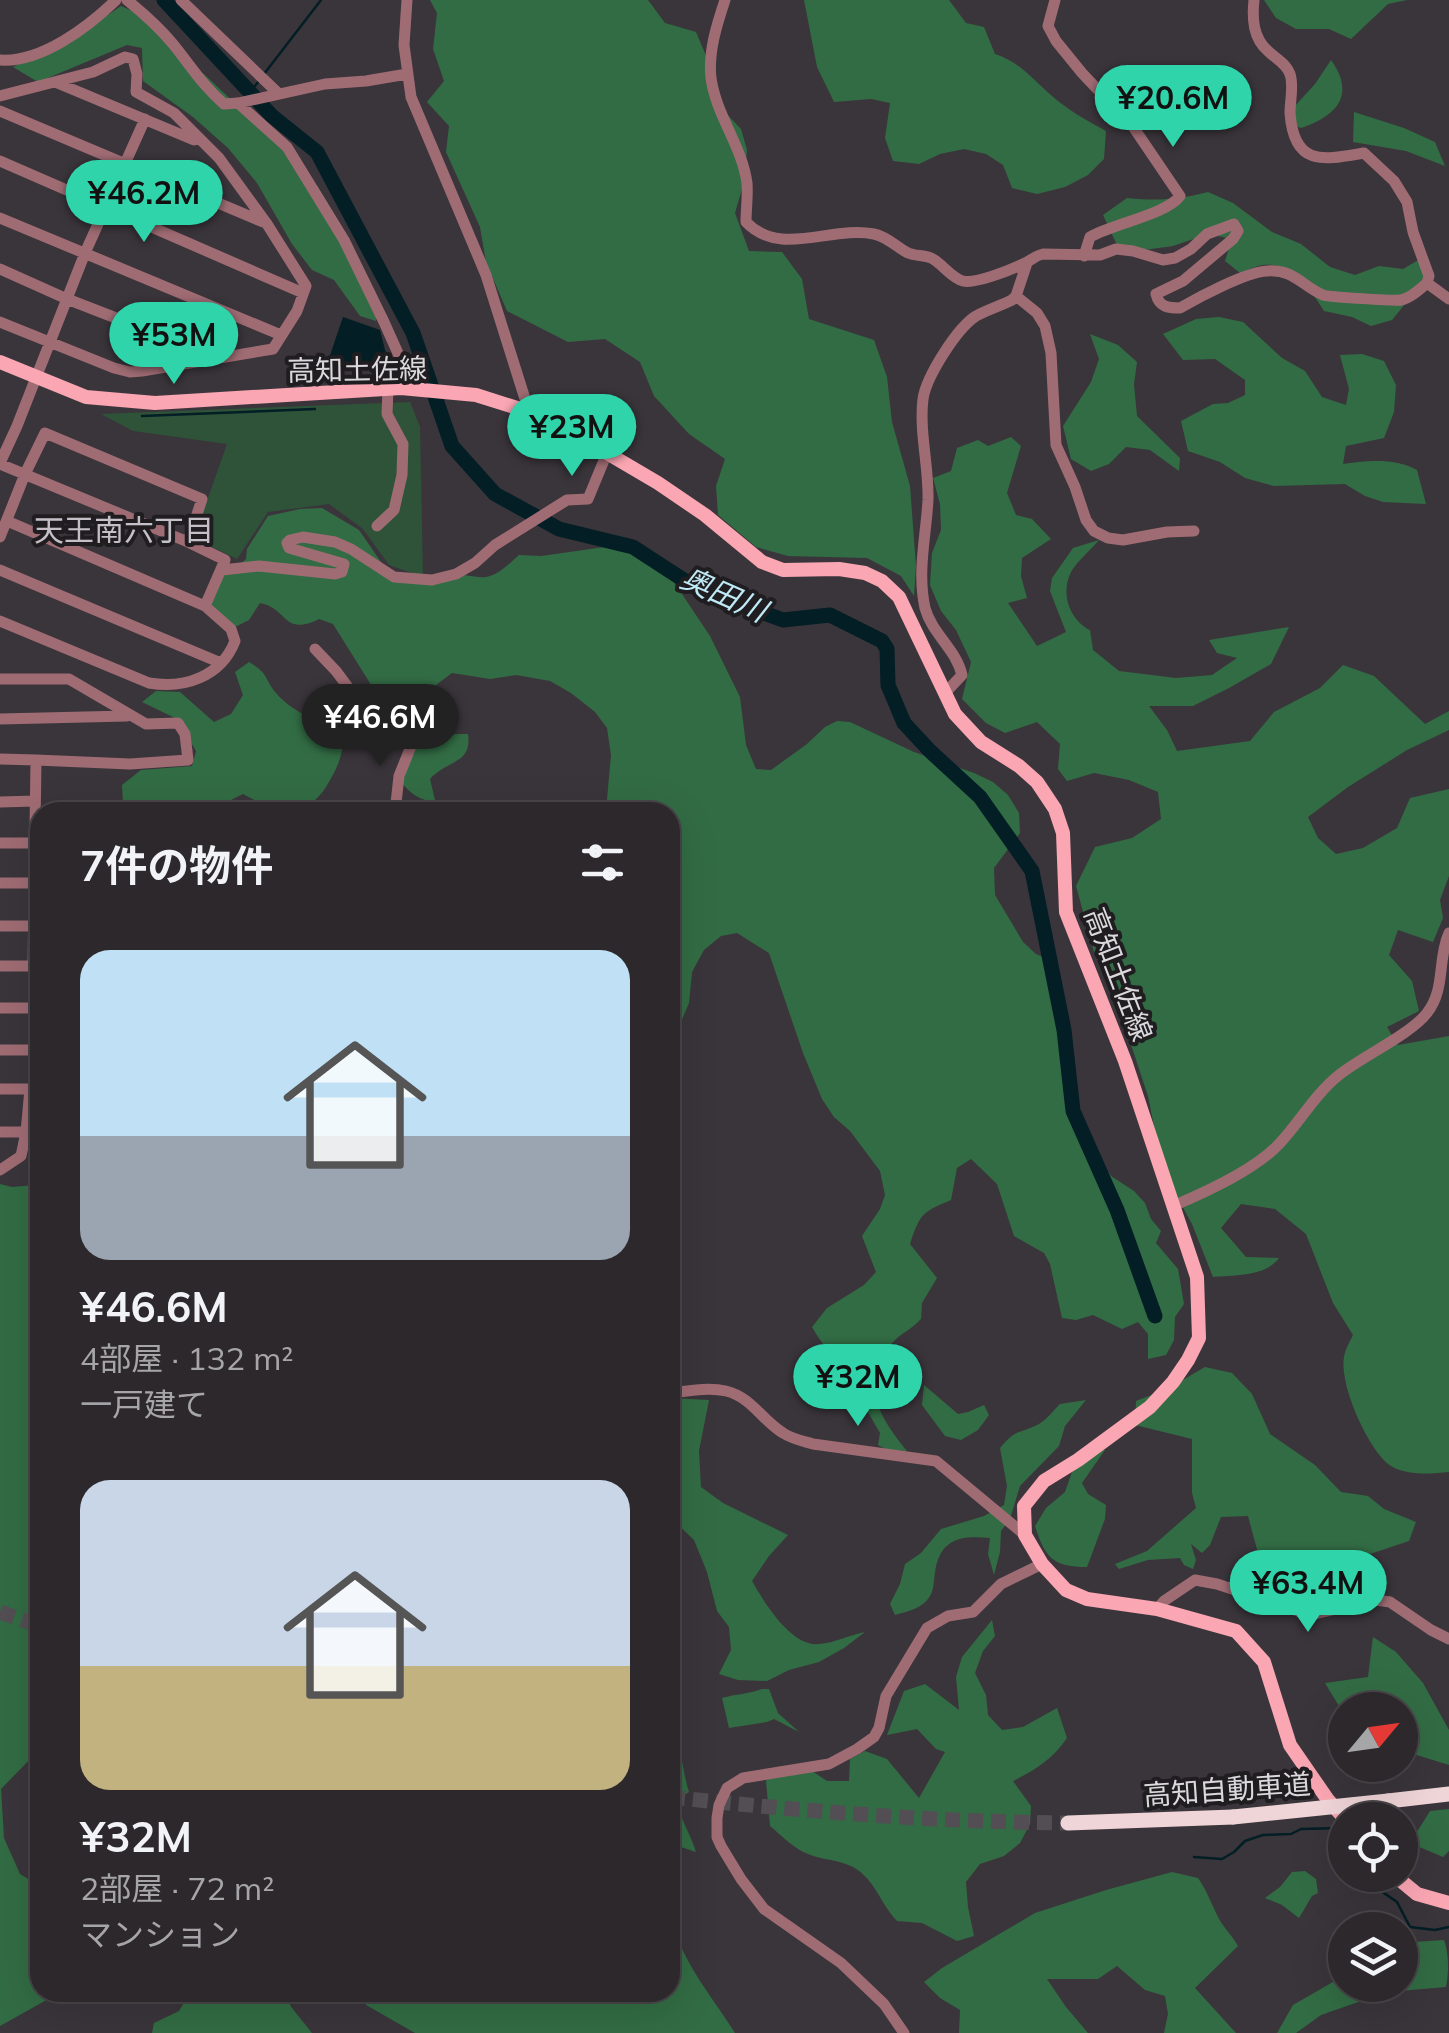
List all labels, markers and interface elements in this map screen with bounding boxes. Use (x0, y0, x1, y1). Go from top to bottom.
pin: ¥20.6M (1092, 65, 1254, 150)
text: ¥20.6M (1117, 77, 1229, 117)
pin: ¥46.2M (63, 160, 225, 245)
text: ¥46.2M (88, 172, 200, 212)
pin: ¥53M (115, 302, 233, 387)
text: ¥53M (131, 314, 217, 354)
street label: 高知土佐線 (287, 350, 427, 388)
pin: ¥23M (513, 394, 631, 479)
text: ¥23M (529, 406, 615, 446)
district label: 天王南六丁目 (34, 511, 214, 549)
water label: 奥田川 (675, 558, 776, 631)
pin: ¥46.6M (299, 684, 461, 769)
text: ¥46.6M (324, 696, 436, 736)
icon: filters (575, 835, 630, 890)
text: 7件の物件 (80, 839, 273, 892)
street label: 高知土佐線 (1078, 902, 1160, 1046)
icon: home (265, 1015, 445, 1195)
text: ¥46.6M (80, 1280, 228, 1333)
text: 4部屋 · 132 m² (80, 1338, 294, 1378)
pin: ¥32M (799, 1344, 917, 1429)
text: ¥32M (815, 1356, 901, 1396)
text: 一戸建て (80, 1384, 208, 1424)
icon: home (265, 1545, 445, 1725)
pin: ¥63.4M (1227, 1550, 1389, 1635)
text: ¥63.4M (1252, 1562, 1364, 1602)
north arrow (1328, 1692, 1418, 1782)
map controls (1328, 1692, 1418, 2002)
street label: 高知自動車道 (1142, 1766, 1312, 1812)
button: locate (1328, 1802, 1418, 1892)
text: ¥32M (80, 1810, 192, 1863)
text: 2部屋 · 72 m² (80, 1868, 274, 1908)
button: layers (1328, 1912, 1418, 2002)
text: マンション (80, 1914, 240, 1954)

